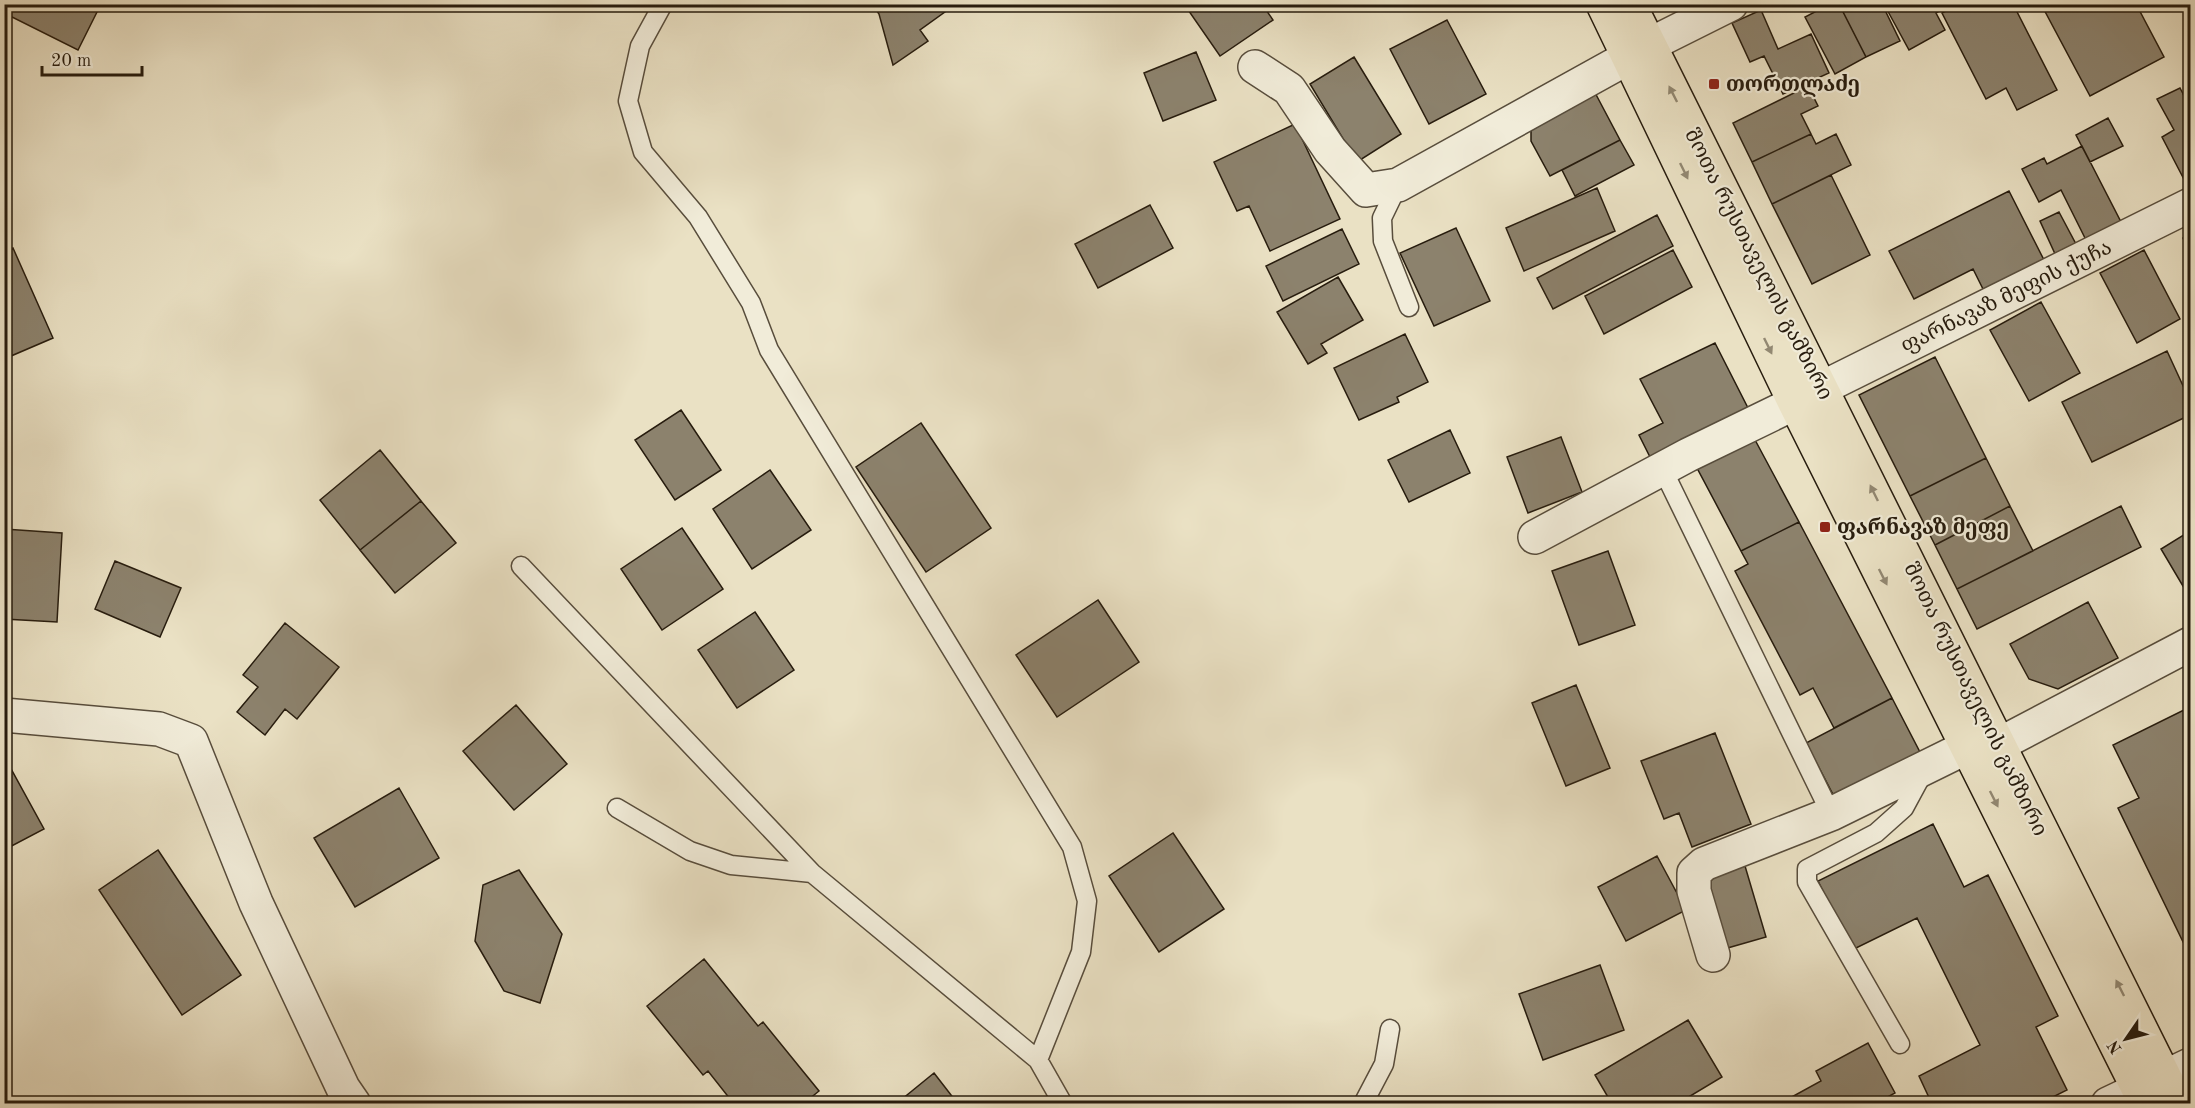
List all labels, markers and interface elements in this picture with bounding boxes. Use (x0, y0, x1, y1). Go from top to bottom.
scale bar (42, 39, 142, 77)
text: 20 m (51, 52, 91, 70)
place label: თორთლაძე (1726, 74, 1860, 97)
marker: თორთლაძე (1707, 77, 1721, 91)
one-way arrow (1669, 85, 1679, 103)
street label: შოთა რუსთაველის გამზირი (1679, 125, 1836, 404)
one-way arrow (1679, 162, 1688, 179)
street label: ფარნავაზ მეფის ქუჩა (1897, 235, 2116, 358)
one-way arrow (1764, 338, 1773, 355)
one-way arrow (1870, 485, 1879, 502)
place label: ფარნავაზ მეფე (1837, 516, 2009, 540)
marker: ფარნავაზ მეფე (1818, 520, 1832, 534)
street label: შოთა რუსთაველის გამზირი (1898, 559, 2051, 840)
one-way arrow (1878, 569, 1887, 586)
one-way arrow (1989, 791, 1999, 808)
one-way arrow (2115, 979, 2125, 996)
north arrow (2096, 1009, 2156, 1069)
text: N (2105, 1036, 2125, 1056)

